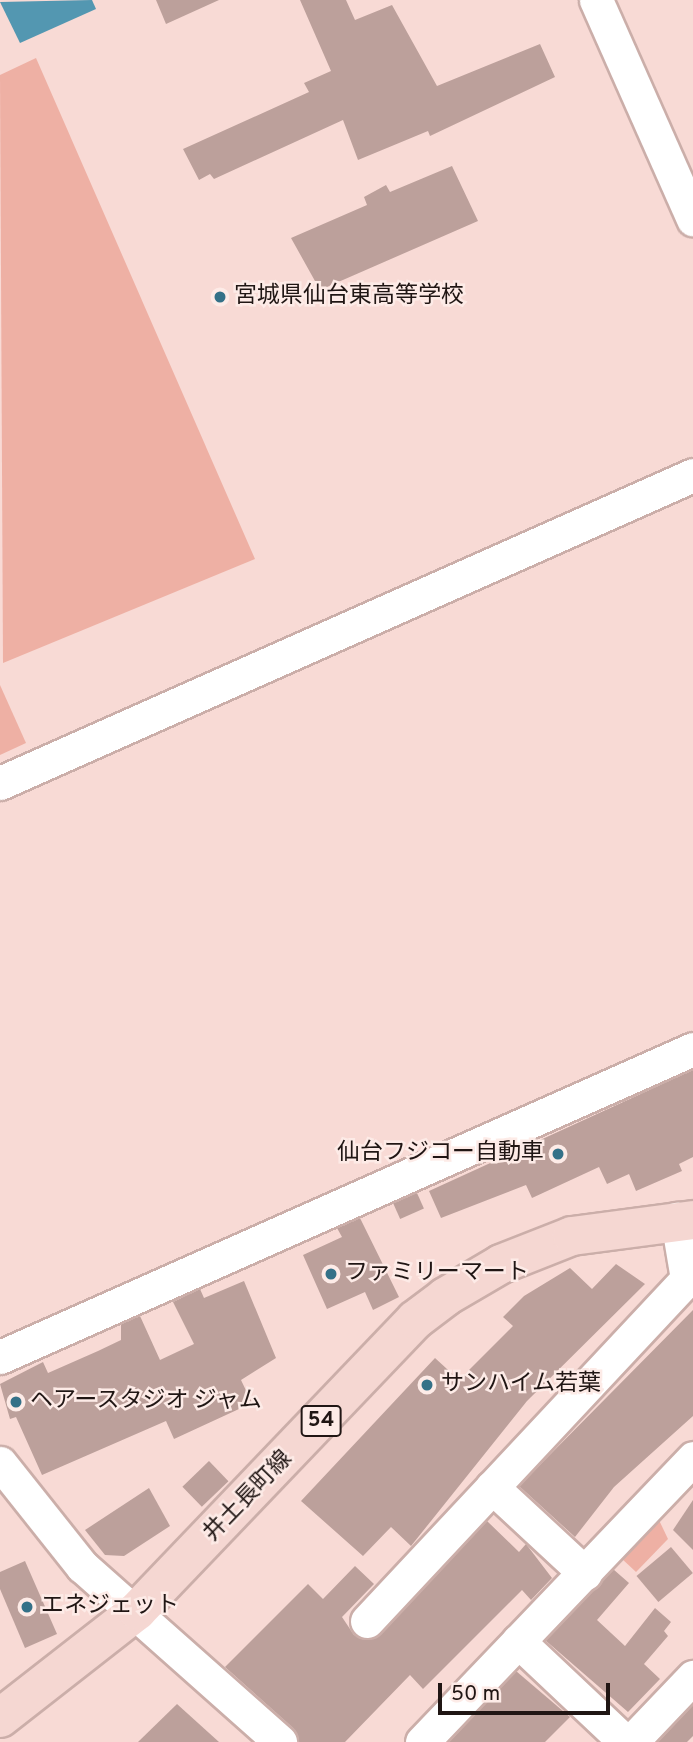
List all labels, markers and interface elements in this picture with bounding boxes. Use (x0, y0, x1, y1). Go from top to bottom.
place label: 宮城県仙台東高等学校 (234, 283, 464, 311)
marker: 宮城県仙台東高等学校 (212, 289, 228, 305)
place label: 仙台フジコー自動車 (337, 1140, 544, 1168)
marker: 仙台フジコー自動車 (550, 1146, 566, 1162)
place label: ファミリーマート (345, 1260, 529, 1288)
marker: ファミリーマート (323, 1266, 339, 1282)
place label: サンハイム若葉 (441, 1371, 602, 1399)
marker: サンハイム若葉 (419, 1377, 435, 1393)
place label: ヘアースタジオ ジャム (30, 1388, 264, 1416)
marker: ヘアースタジオ ジャム (8, 1394, 24, 1410)
road number: 54 (300, 1404, 342, 1438)
street label: 井土長町線 (199, 1446, 299, 1548)
place label: エネジェット (41, 1593, 179, 1621)
marker: エネジェット (19, 1599, 35, 1615)
scale bar (441, 1668, 612, 1712)
text: 50 m (451, 1681, 500, 1708)

